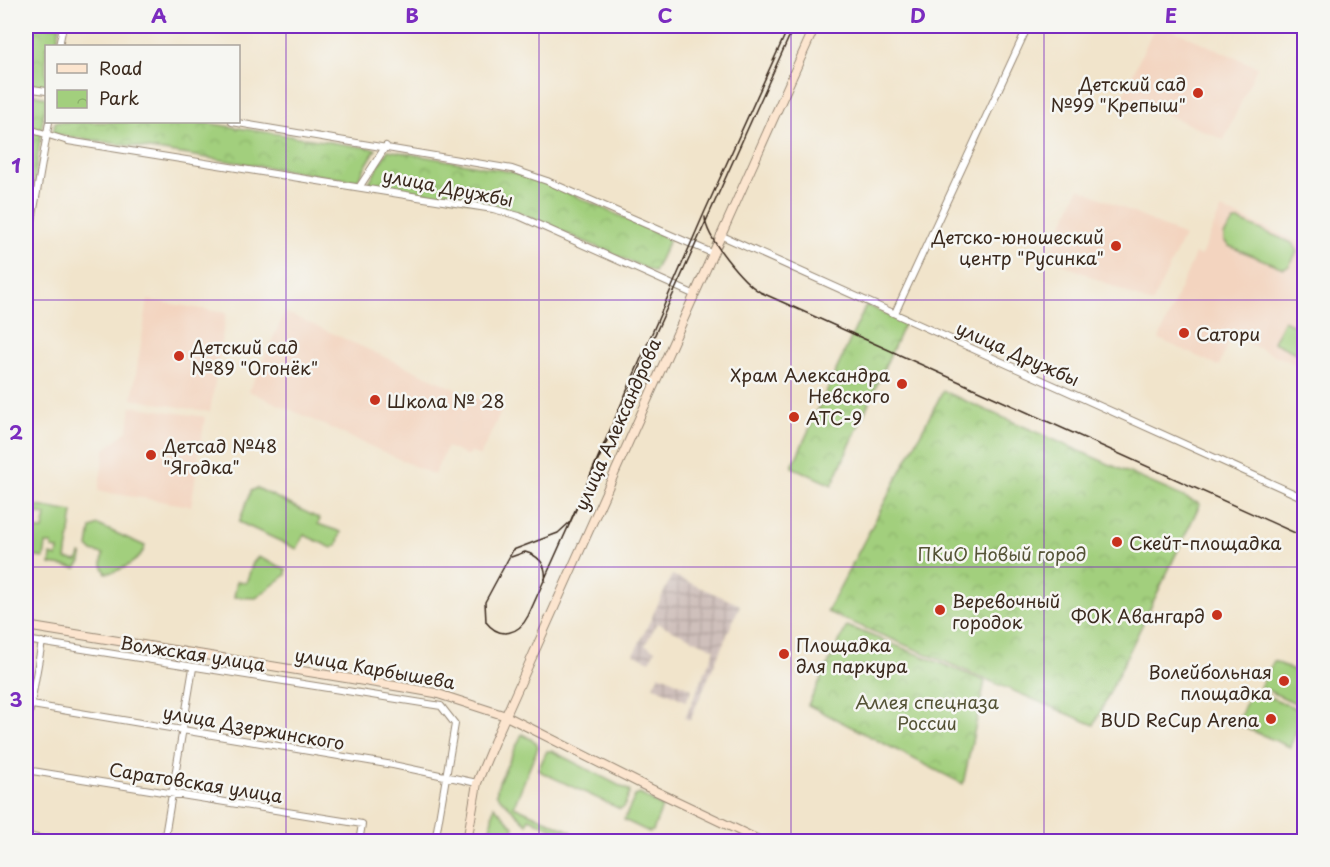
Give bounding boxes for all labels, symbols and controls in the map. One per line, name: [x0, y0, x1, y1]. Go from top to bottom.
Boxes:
text: A: [151, 0, 167, 30]
text: B: [405, 0, 419, 30]
text: C: [657, 0, 673, 30]
text: D: [910, 0, 926, 30]
text: E: [1165, 0, 1177, 30]
legend: [45, 45, 240, 123]
text: Road: [99, 54, 143, 81]
place label: Детский сад №99 "Крепыш": [1050, 70, 1186, 118]
text: Park: [99, 84, 139, 111]
marker: Детский сад №99 "Крепыш": [1191, 86, 1205, 100]
text: 1: [11, 150, 21, 180]
street label: улица Дружбы: [380, 161, 516, 213]
place label: Детско-юношеский центр "Русинка": [931, 223, 1104, 271]
marker: Детско-юношеский центр "Русинка": [1109, 239, 1123, 253]
street label: улица Дружбы: [952, 314, 1084, 392]
place label: Сатори: [1196, 320, 1260, 347]
marker: Сатори: [1177, 326, 1191, 340]
place label: Детский сад №89 "Огонёк": [190, 333, 318, 381]
street label: улица Александрова: [567, 333, 667, 514]
marker: Детский сад №89 "Огонёк": [172, 349, 186, 363]
place label: Храм Александра Невского: [730, 361, 891, 409]
marker: Храм Александра Невского: [895, 377, 909, 391]
place label: Школа № 28: [387, 387, 505, 414]
marker: Школа № 28: [368, 393, 382, 407]
place label: АТС-9: [806, 404, 862, 431]
marker: АТС-9: [787, 410, 801, 424]
text: 2: [9, 417, 23, 447]
place label: Детсад №48 "Ягодка": [162, 432, 277, 480]
marker: Детсад №48 "Ягодка": [144, 448, 158, 462]
place label: Скейт-площадка: [1129, 529, 1282, 556]
marker: Скейт-площадка: [1110, 535, 1124, 549]
park label: ПКиО Новый город: [918, 540, 1086, 567]
place label: Веревочный городок: [952, 587, 1060, 635]
place label: ФОК Авангард: [1071, 602, 1205, 629]
marker: Веревочный городок: [933, 603, 947, 617]
marker: ФОК Авангард: [1210, 608, 1224, 622]
street label: Волжская улица: [119, 628, 268, 678]
place label: Площадка для паркура: [796, 631, 908, 679]
street label: улица Карбышева: [293, 641, 458, 696]
marker: Площадка для паркура: [777, 647, 791, 661]
place label: Волейбольная площадка: [1148, 658, 1273, 706]
marker: Волейбольная площадка: [1277, 674, 1291, 688]
text: 3: [9, 684, 23, 714]
park label: Аллея спецназа России: [855, 688, 1000, 736]
street label: улица Дзержинского: [161, 698, 347, 756]
place label: BUD ReCup Arena: [1100, 706, 1260, 733]
marker: BUD ReCup Arena: [1264, 712, 1278, 726]
street label: Саратовская улица: [107, 755, 285, 809]

